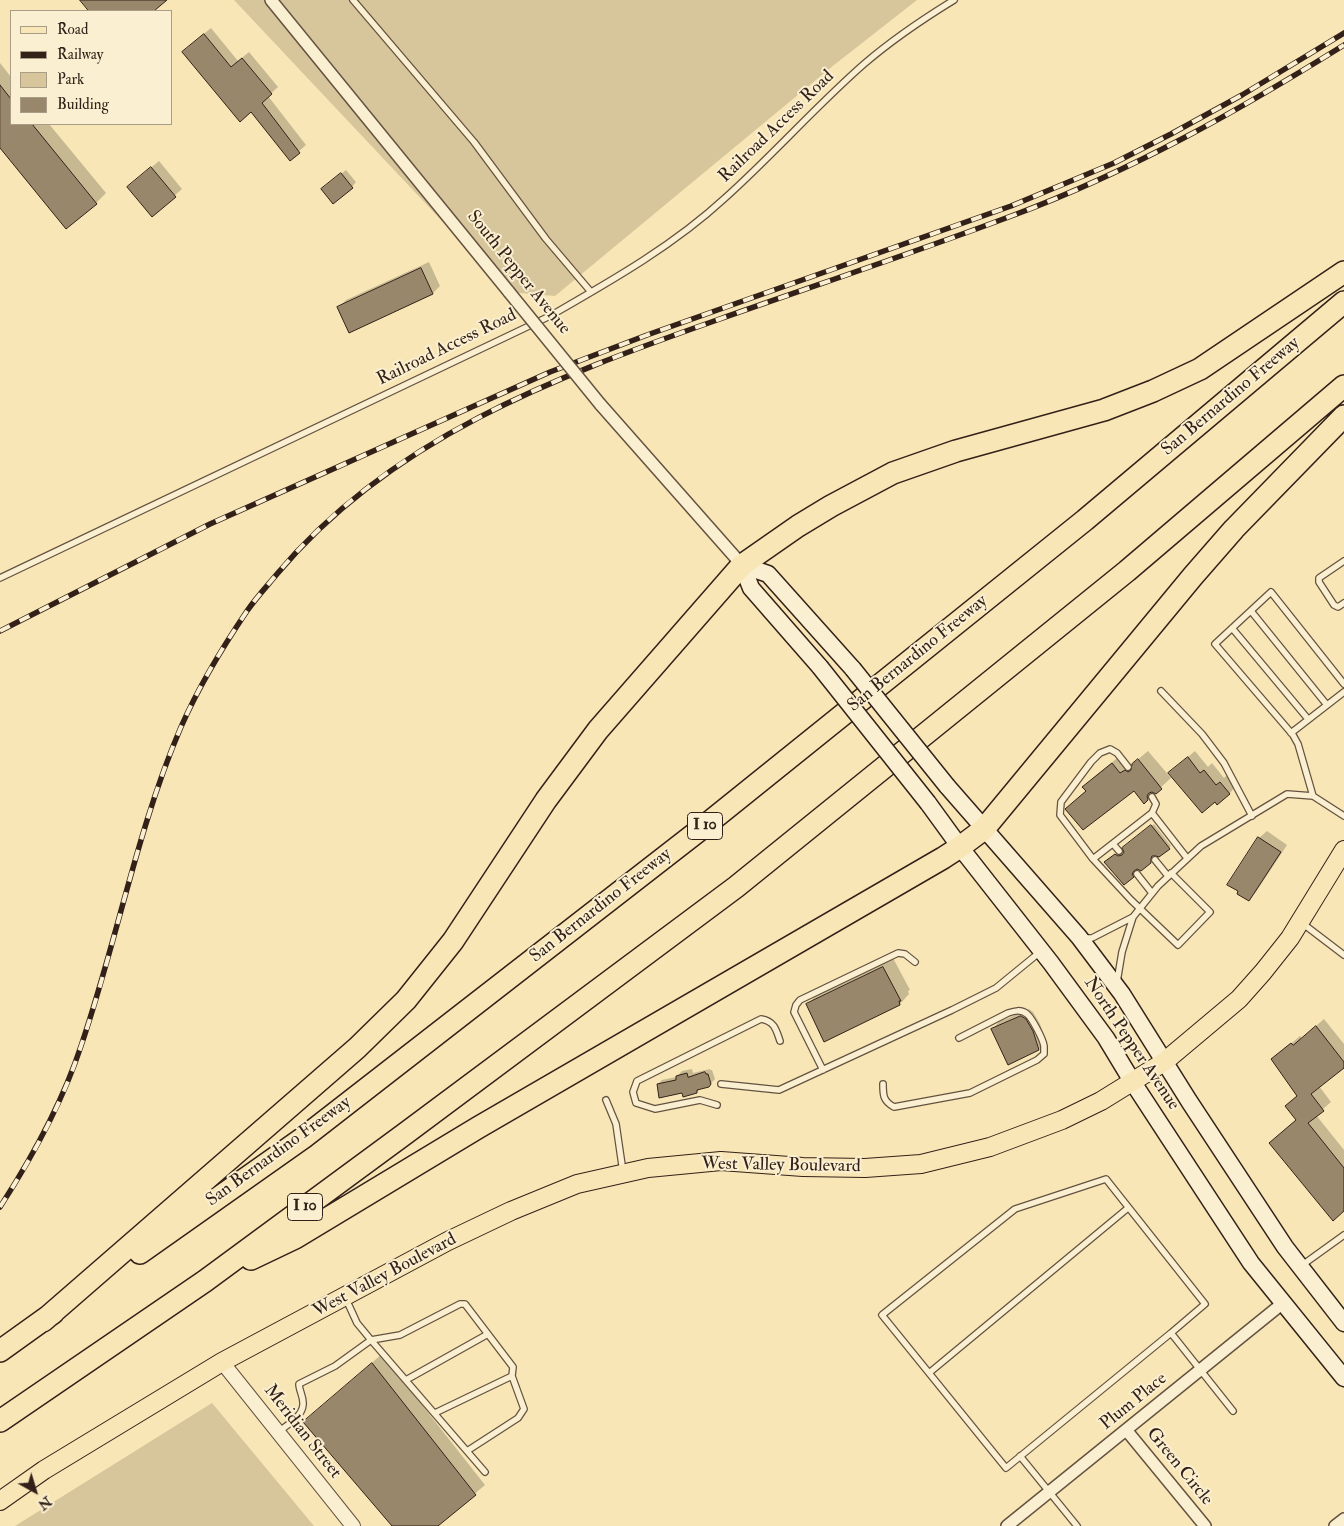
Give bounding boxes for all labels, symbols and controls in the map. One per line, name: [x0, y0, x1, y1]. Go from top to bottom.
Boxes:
legend: [10, 10, 172, 125]
text: Road: [57, 20, 88, 39]
text: Railway: [57, 45, 103, 64]
street label: Railroad Access Road: [715, 66, 839, 188]
text: Park: [57, 70, 84, 89]
text: Building: [57, 95, 109, 114]
street label: South Pepper Avenue: [461, 207, 575, 339]
street label: Railroad Access Road: [374, 305, 520, 391]
street label: San Bernardino Freeway: [1157, 333, 1305, 461]
street label: San Bernardino Freeway: [844, 591, 992, 717]
road number: I 10: [688, 812, 722, 839]
street label: San Bernardino Freeway: [526, 844, 676, 968]
street label: North Pepper Avenue: [1078, 973, 1184, 1115]
street label: San Bernardino Freeway: [202, 1092, 356, 1212]
street label: West Valley Boulevard: [701, 1154, 861, 1178]
road number: I 10: [288, 1194, 322, 1220]
street label: West Valley Boulevard: [310, 1229, 460, 1323]
street label: Plum Place: [1096, 1369, 1172, 1435]
street label: Meridian Street: [259, 1381, 345, 1483]
street label: Green Circle: [1141, 1424, 1217, 1510]
north arrow: [10, 1466, 60, 1516]
text: N: [35, 1492, 55, 1514]

